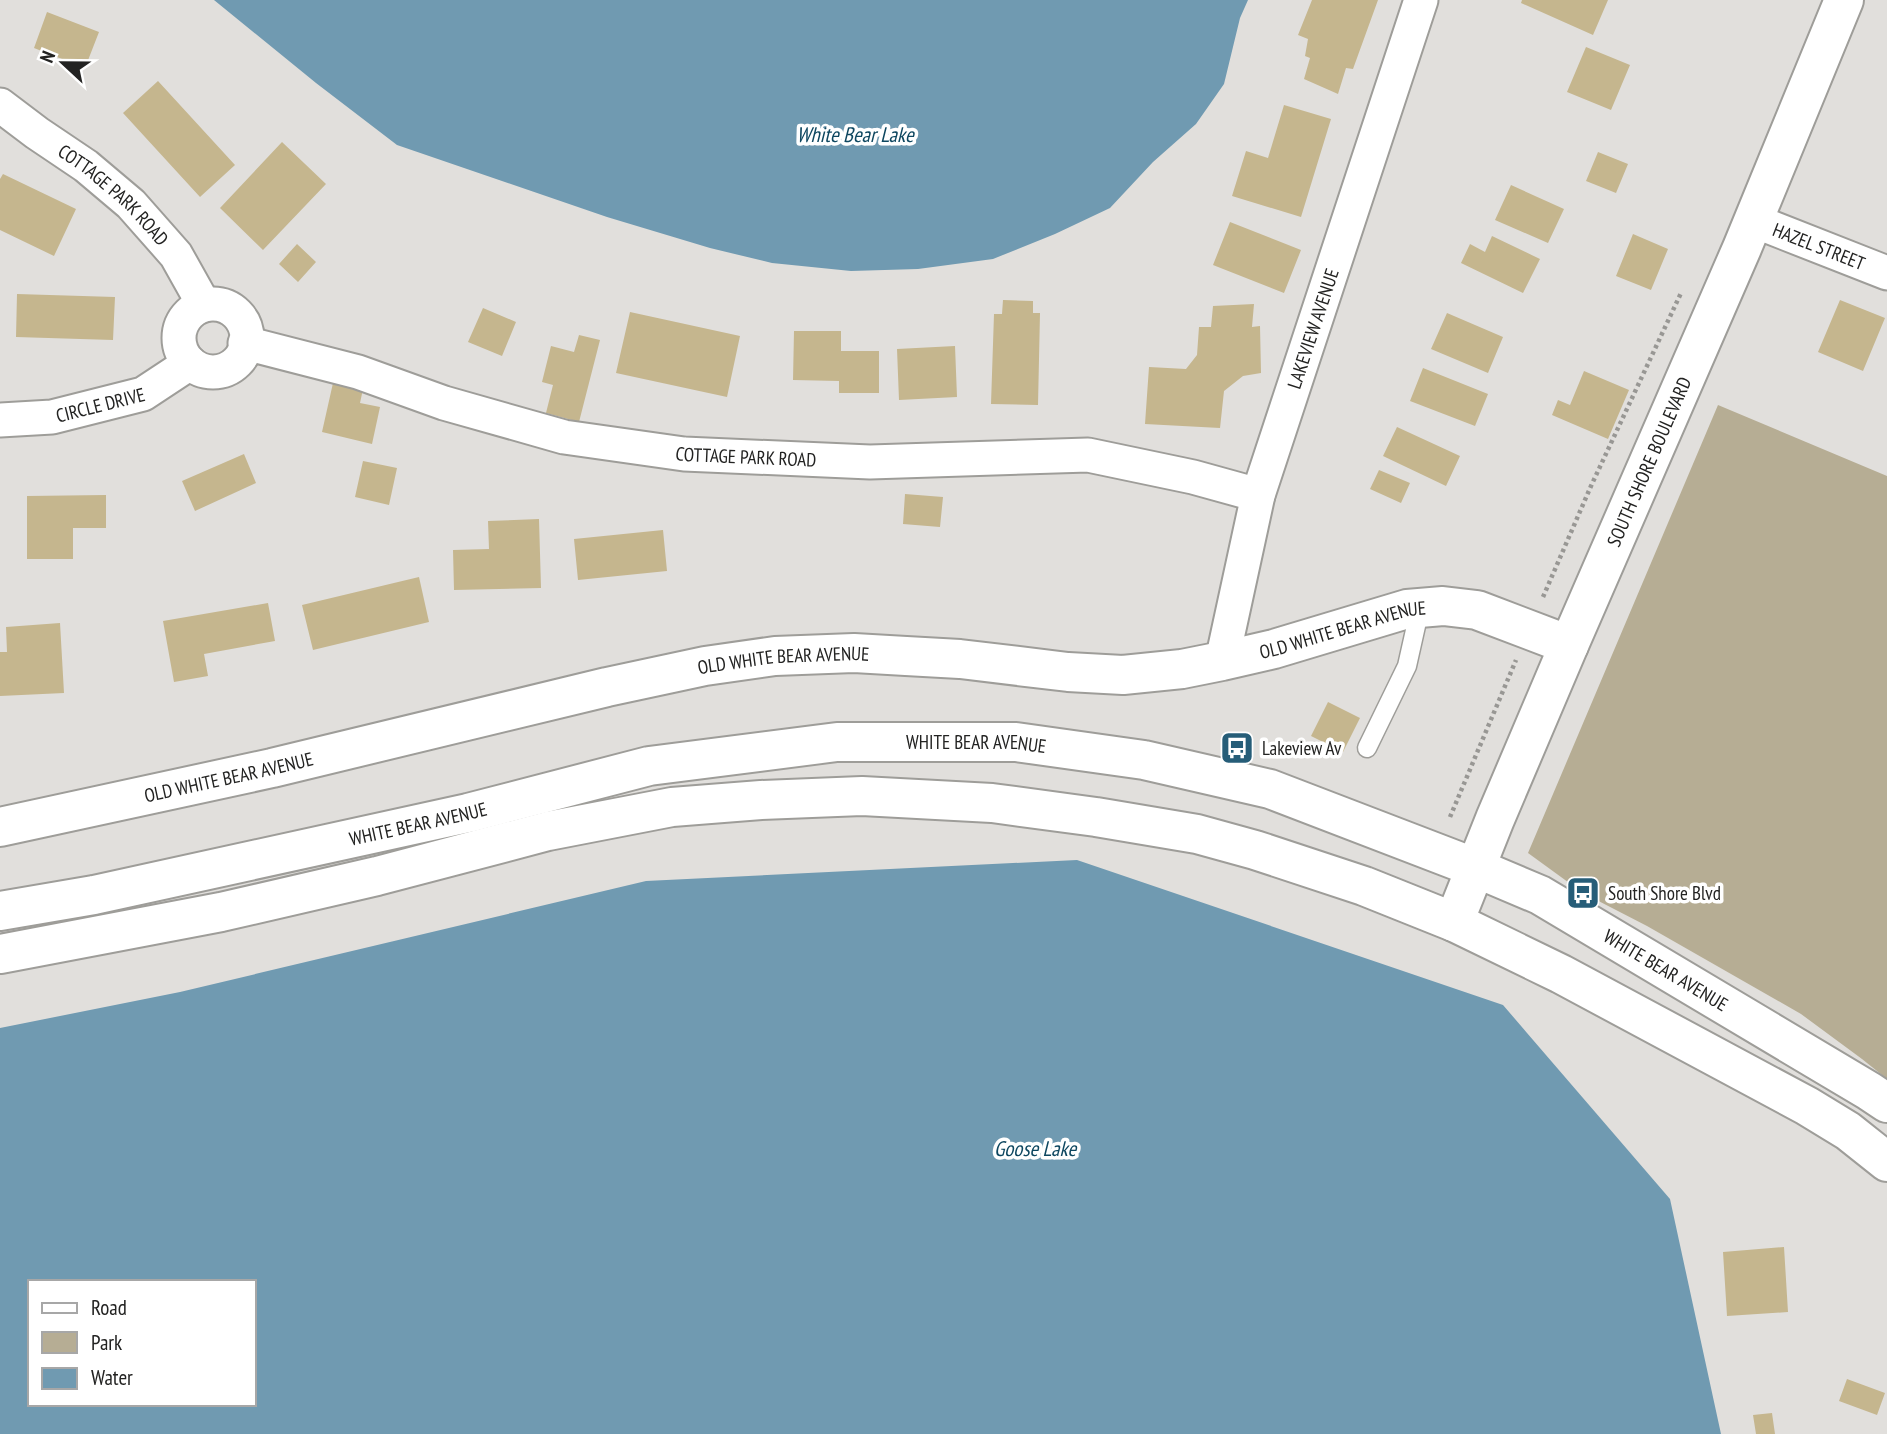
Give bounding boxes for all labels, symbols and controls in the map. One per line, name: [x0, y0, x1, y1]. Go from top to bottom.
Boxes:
north arrow: [28, 28, 98, 98]
text: N: [34, 47, 60, 66]
water label: White Bear Lake: [796, 121, 915, 148]
street label: COTTAGE PARK ROAD: [54, 139, 174, 250]
street label: HAZEL STREET: [1769, 217, 1869, 275]
street label: LAKEVIEW AVENUE: [1282, 265, 1344, 392]
street label: SOUTH SHORE BOULEVARD: [1601, 373, 1696, 550]
street label: CIRCLE DRIVE: [53, 382, 147, 428]
street label: COTTAGE PARK ROAD: [674, 441, 817, 472]
street label: OLD WHITE BEAR AVENUE: [1257, 595, 1427, 664]
street label: OLD WHITE BEAR AVENUE: [695, 641, 870, 679]
bus stop icon: Lakeview Av: [1218, 729, 1256, 767]
street label: WHITE BEAR AVENUE: [906, 730, 1048, 758]
place label: Lakeview Av: [1262, 736, 1342, 760]
street label: OLD WHITE BEAR AVENUE: [142, 746, 316, 807]
street label: WHITE BEAR AVENUE: [347, 797, 489, 851]
bus stop icon: South Shore Blvd: [1564, 874, 1602, 912]
place label: South Shore Blvd: [1608, 881, 1721, 905]
street label: WHITE BEAR AVENUE: [1600, 924, 1732, 1016]
water label: Goose Lake: [994, 1135, 1077, 1162]
legend: [28, 1280, 256, 1406]
text: Road: [91, 1294, 127, 1321]
text: Park: [91, 1329, 122, 1356]
text: Water: [91, 1364, 133, 1391]

